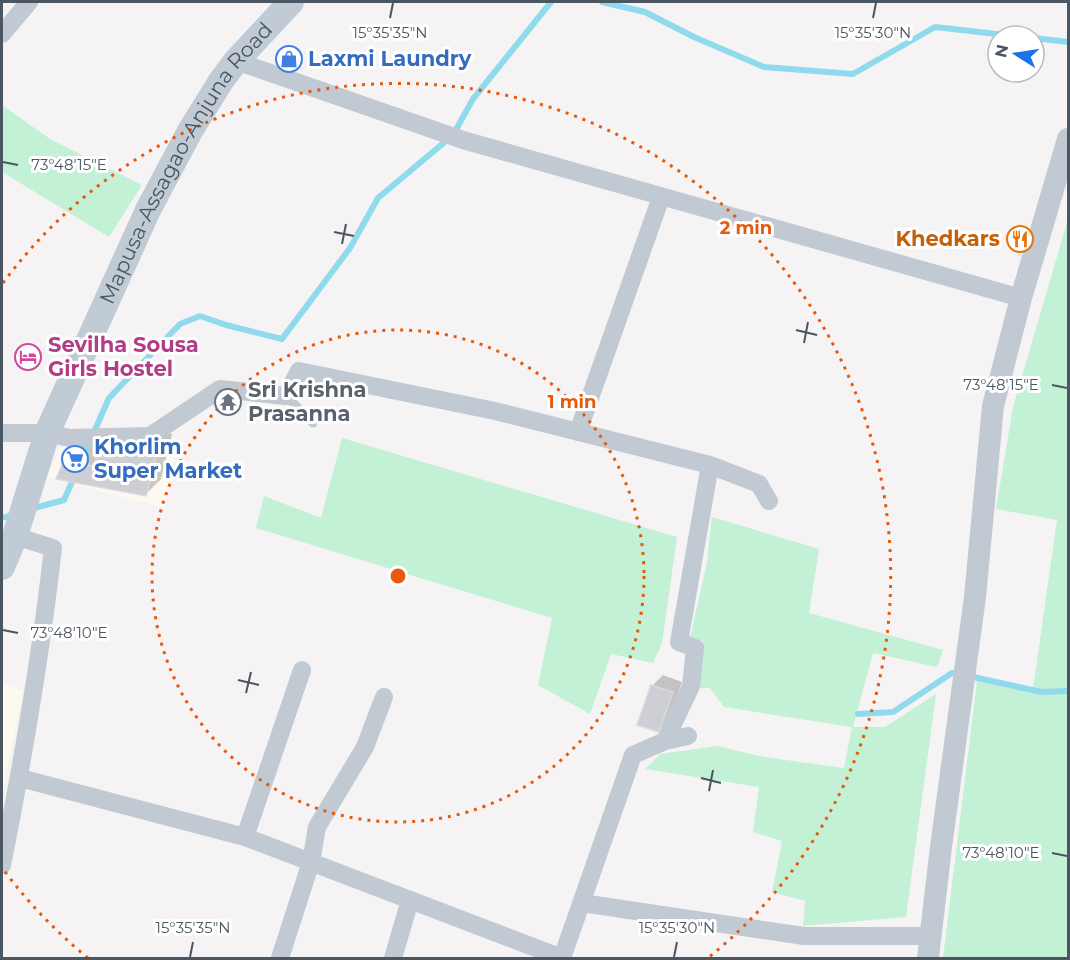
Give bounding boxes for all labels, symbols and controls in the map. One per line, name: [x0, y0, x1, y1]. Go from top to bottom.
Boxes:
street label: Mapusa-Assagao-Anjuna Road: [94, 17, 277, 308]
text: 15°35'35"N: [353, 23, 427, 42]
text: 15°35'30"N: [835, 23, 911, 42]
north arrow: [986, 24, 1046, 84]
text: N: [991, 43, 1012, 59]
shop icon: Laxmi Laundry: [274, 44, 304, 74]
place label: Laxmi Laundry: [308, 46, 472, 71]
text: 73°48'15"E: [31, 155, 107, 174]
text: 2 min: [720, 217, 772, 239]
restaurant icon: Khedkars: [1005, 224, 1035, 254]
place label: Khedkars: [895, 226, 1000, 251]
place label: Sevilha Sousa Girls Hostel: [48, 332, 199, 381]
hotel icon: Sevilha Sousa Girls Hostel: [13, 342, 43, 372]
text: 73°48'15"E: [963, 375, 1039, 394]
place label: Sri Krishna Prasanna: [248, 377, 366, 426]
temple icon: Sri Krishna Prasanna: [213, 387, 243, 417]
text: 1 min: [548, 391, 596, 413]
place label: Khorlim Super Market: [94, 434, 242, 483]
supermarket icon: Khorlim Super Market: [60, 444, 90, 474]
centre of rings: [388, 566, 408, 586]
text: 73°48'10"E: [30, 623, 108, 642]
text: 73°48'10"E: [962, 843, 1040, 862]
text: 15°35'35"N: [156, 918, 230, 937]
text: 15°35'30"N: [639, 918, 715, 937]

